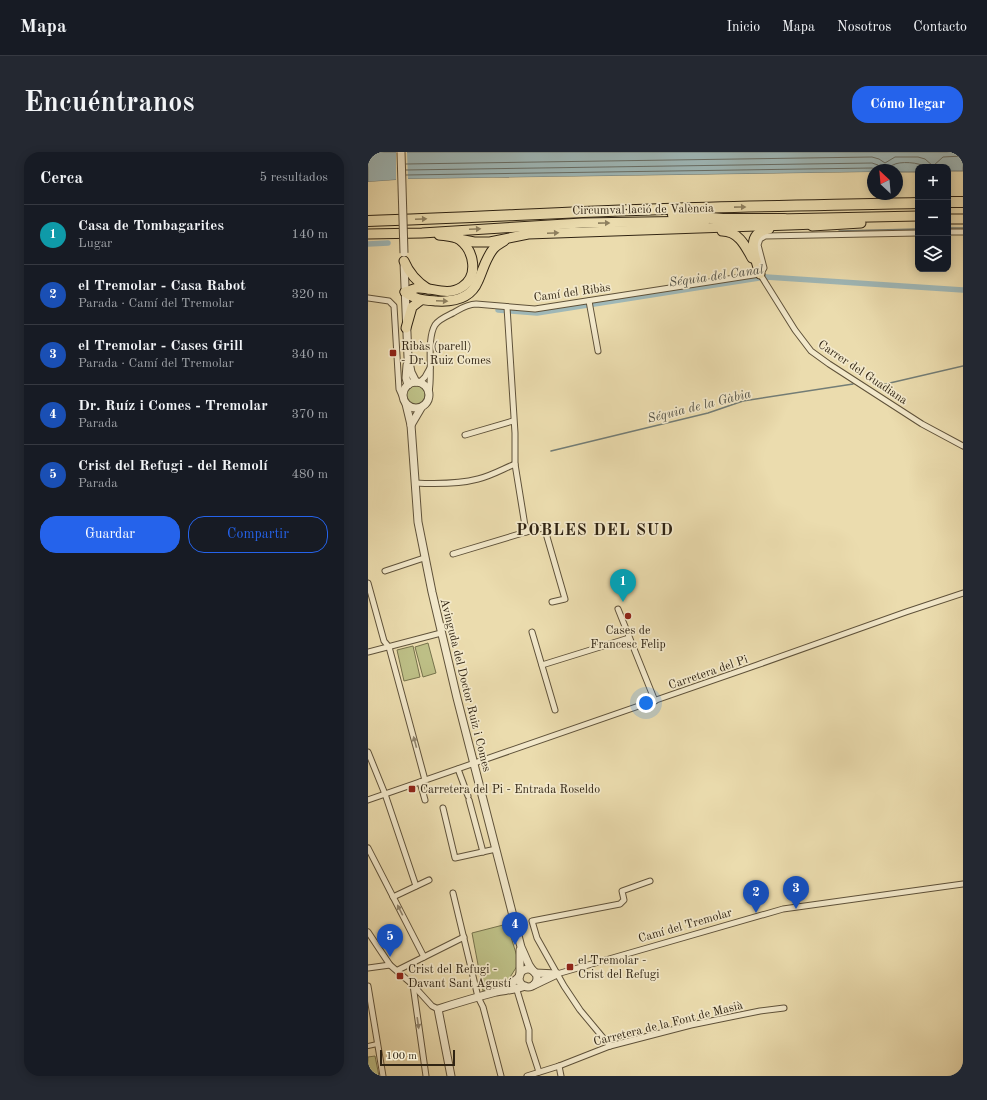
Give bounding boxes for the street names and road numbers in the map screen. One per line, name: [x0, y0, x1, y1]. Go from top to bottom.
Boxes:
street label: Circumval·lació de València: [572, 203, 714, 217]
street label: Camí del Ribàs: [533, 282, 611, 304]
street label: Carrer del Guadiana: [816, 339, 909, 407]
street label: Avinguda del Doctor Ruiz i Comes: [438, 597, 492, 773]
street label: Carretera del Pi: [667, 654, 750, 692]
street label: Camí del Tremolar: [637, 907, 734, 945]
street label: Carretera de la Font de Masià: [592, 1000, 744, 1048]

